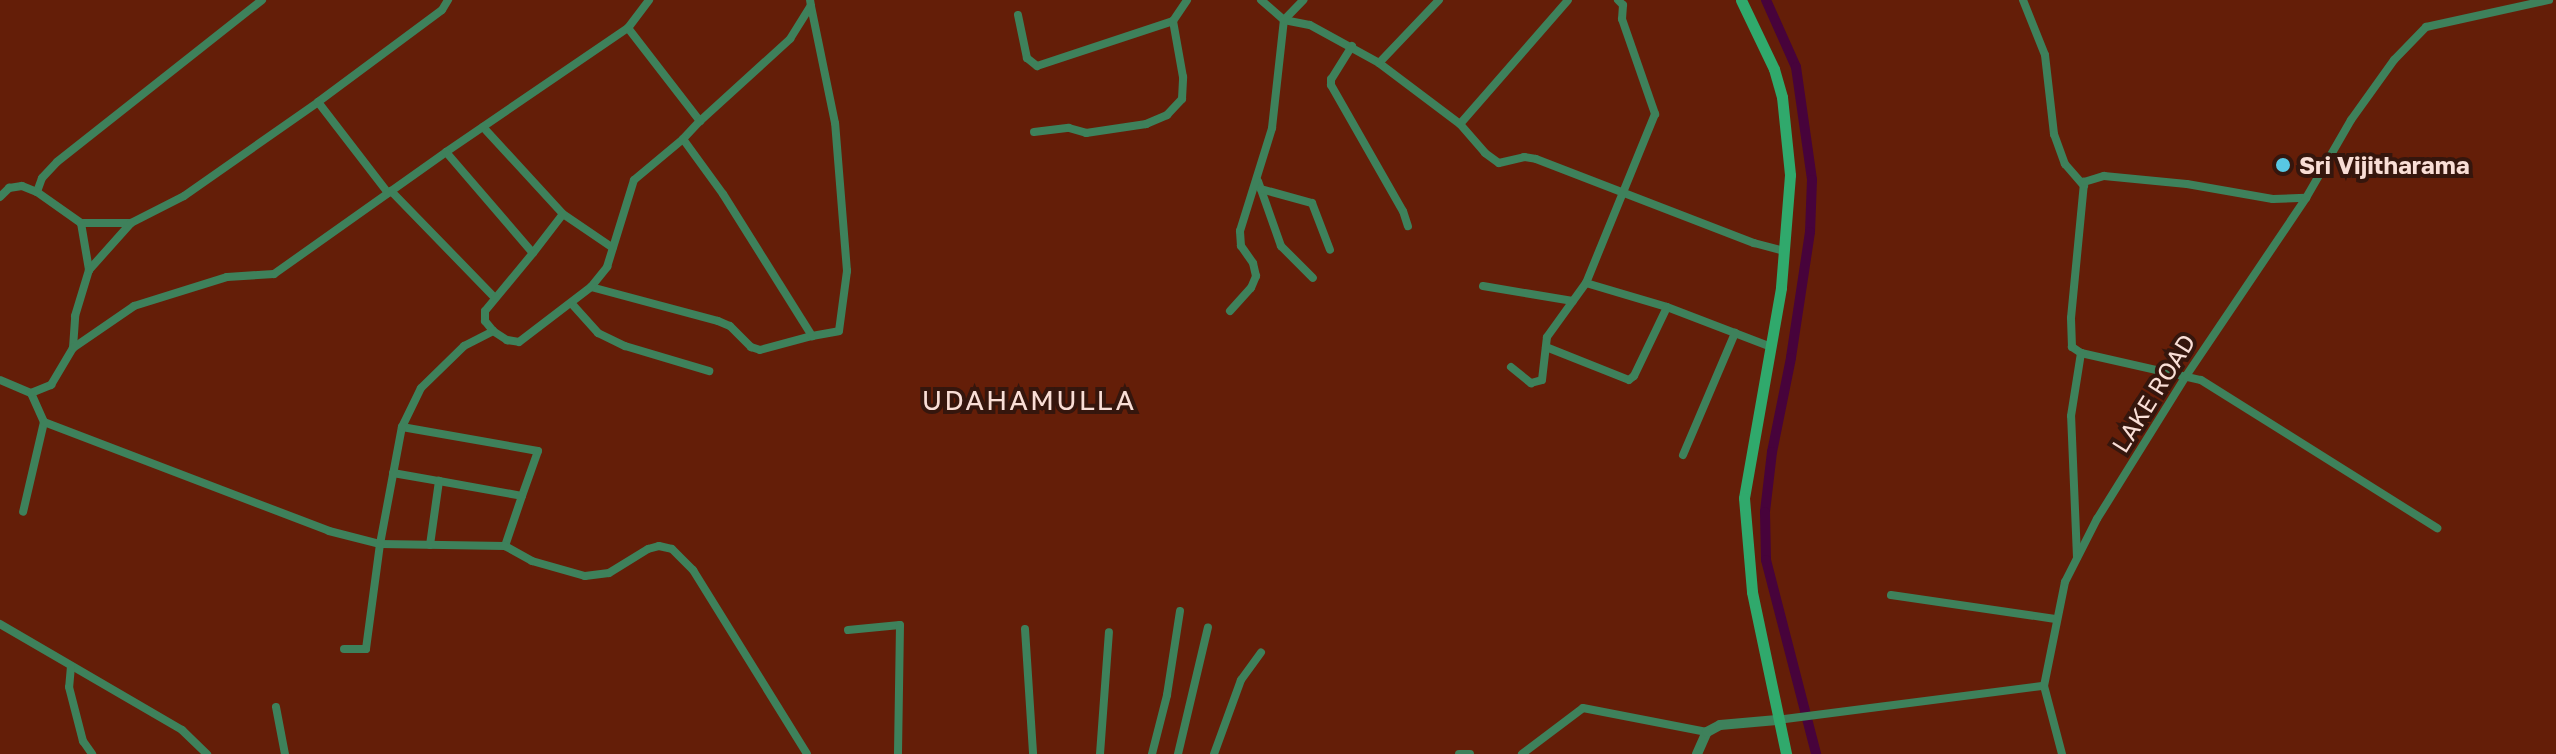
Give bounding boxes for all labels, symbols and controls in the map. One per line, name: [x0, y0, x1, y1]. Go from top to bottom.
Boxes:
place label: Sri Vijitharama: [2299, 151, 2470, 179]
marker: Sri Vijitharama: [2274, 156, 2292, 174]
street label: LAKE ROAD: [2105, 328, 2201, 458]
district label: UDAHAMULLA: [922, 383, 1136, 417]

